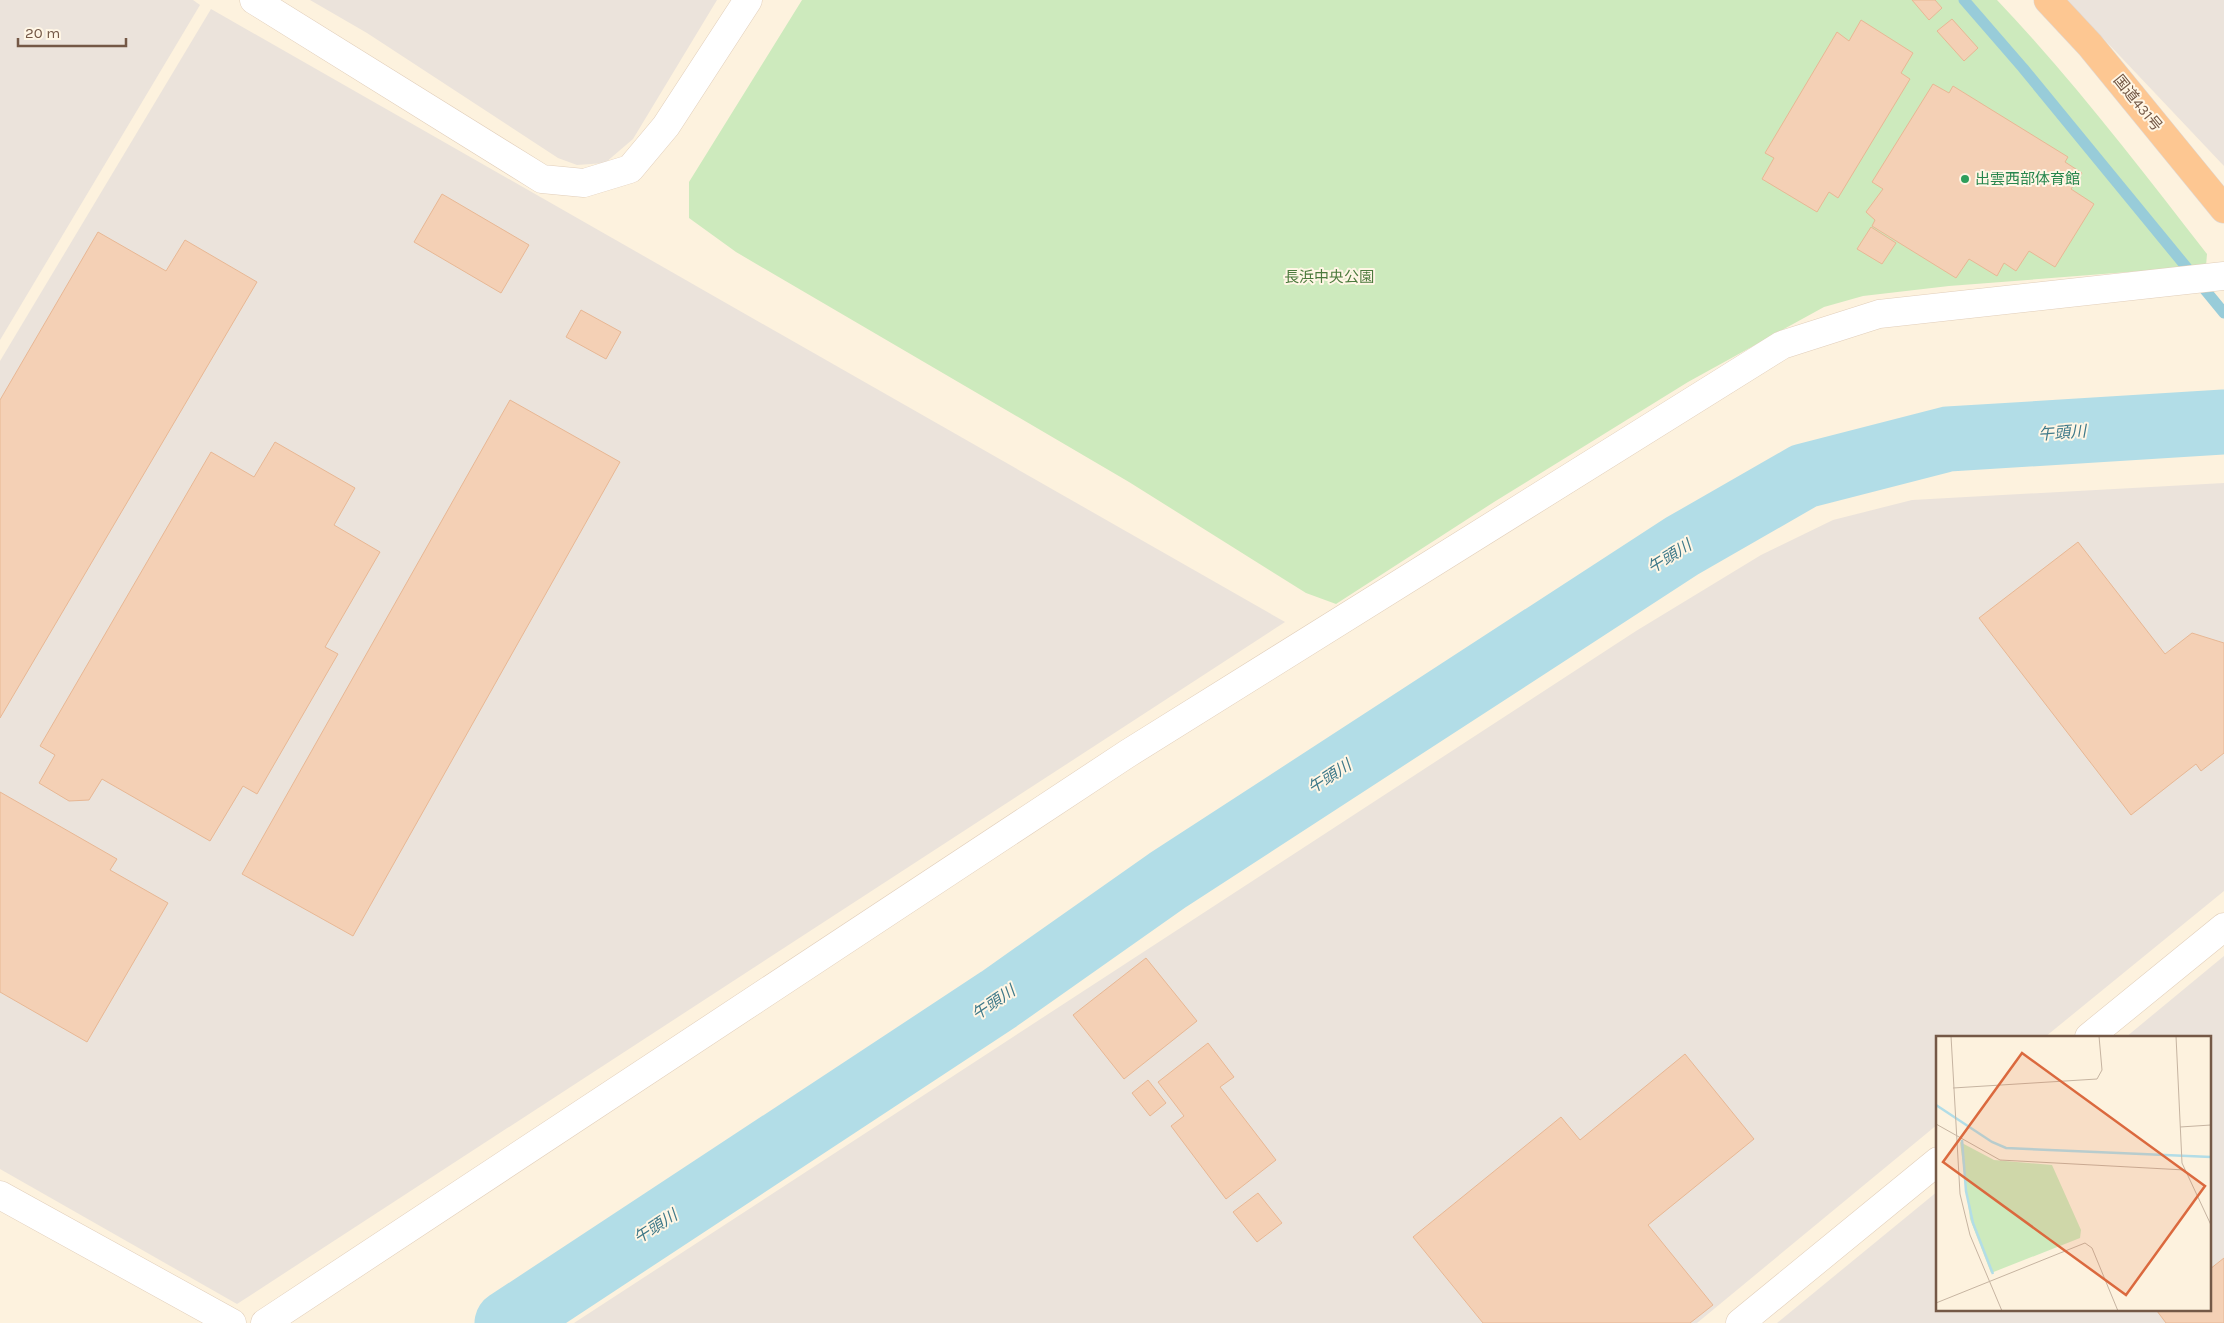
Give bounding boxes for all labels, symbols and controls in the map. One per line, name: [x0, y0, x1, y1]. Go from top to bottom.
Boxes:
scale bar: [18, 15, 125, 47]
text: 20 m: [25, 24, 60, 42]
street label: 国道431号: [2110, 71, 2166, 135]
place label: 出雲西部体育館: [1975, 170, 2080, 188]
marker: 出雲西部体育館: [1959, 173, 1971, 185]
park label: 長浜中央公園: [1284, 268, 1374, 286]
water label: 午頭川: [2037, 421, 2089, 444]
water label: 午頭川: [1644, 535, 1696, 577]
water label: 午頭川: [1304, 754, 1356, 797]
water label: 午頭川: [968, 980, 1020, 1024]
inset map: [1936, 1036, 2212, 1310]
water label: 午頭川: [630, 1204, 682, 1247]

